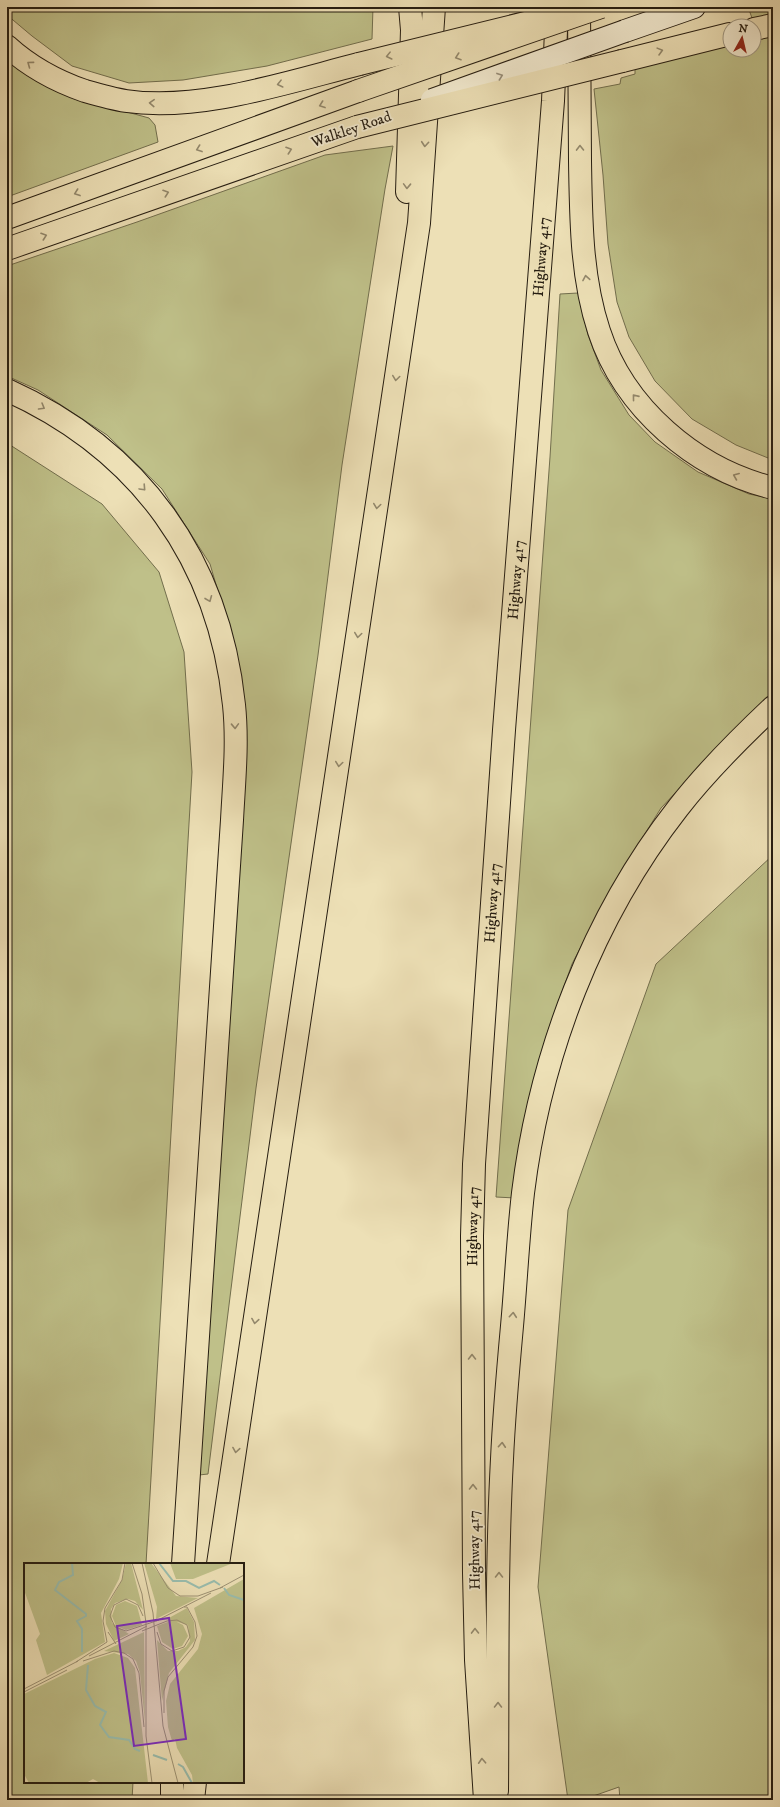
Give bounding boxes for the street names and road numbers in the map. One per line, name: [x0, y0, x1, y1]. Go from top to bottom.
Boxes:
street label: Walkley Road: [308, 107, 394, 152]
street label: Highway 417: [529, 216, 554, 297]
street label: Highway 417: [504, 539, 529, 620]
street label: Highway 417: [480, 862, 505, 944]
street label: Highway 417: [463, 1186, 483, 1266]
street label: Highway 417: [464, 1510, 485, 1590]

